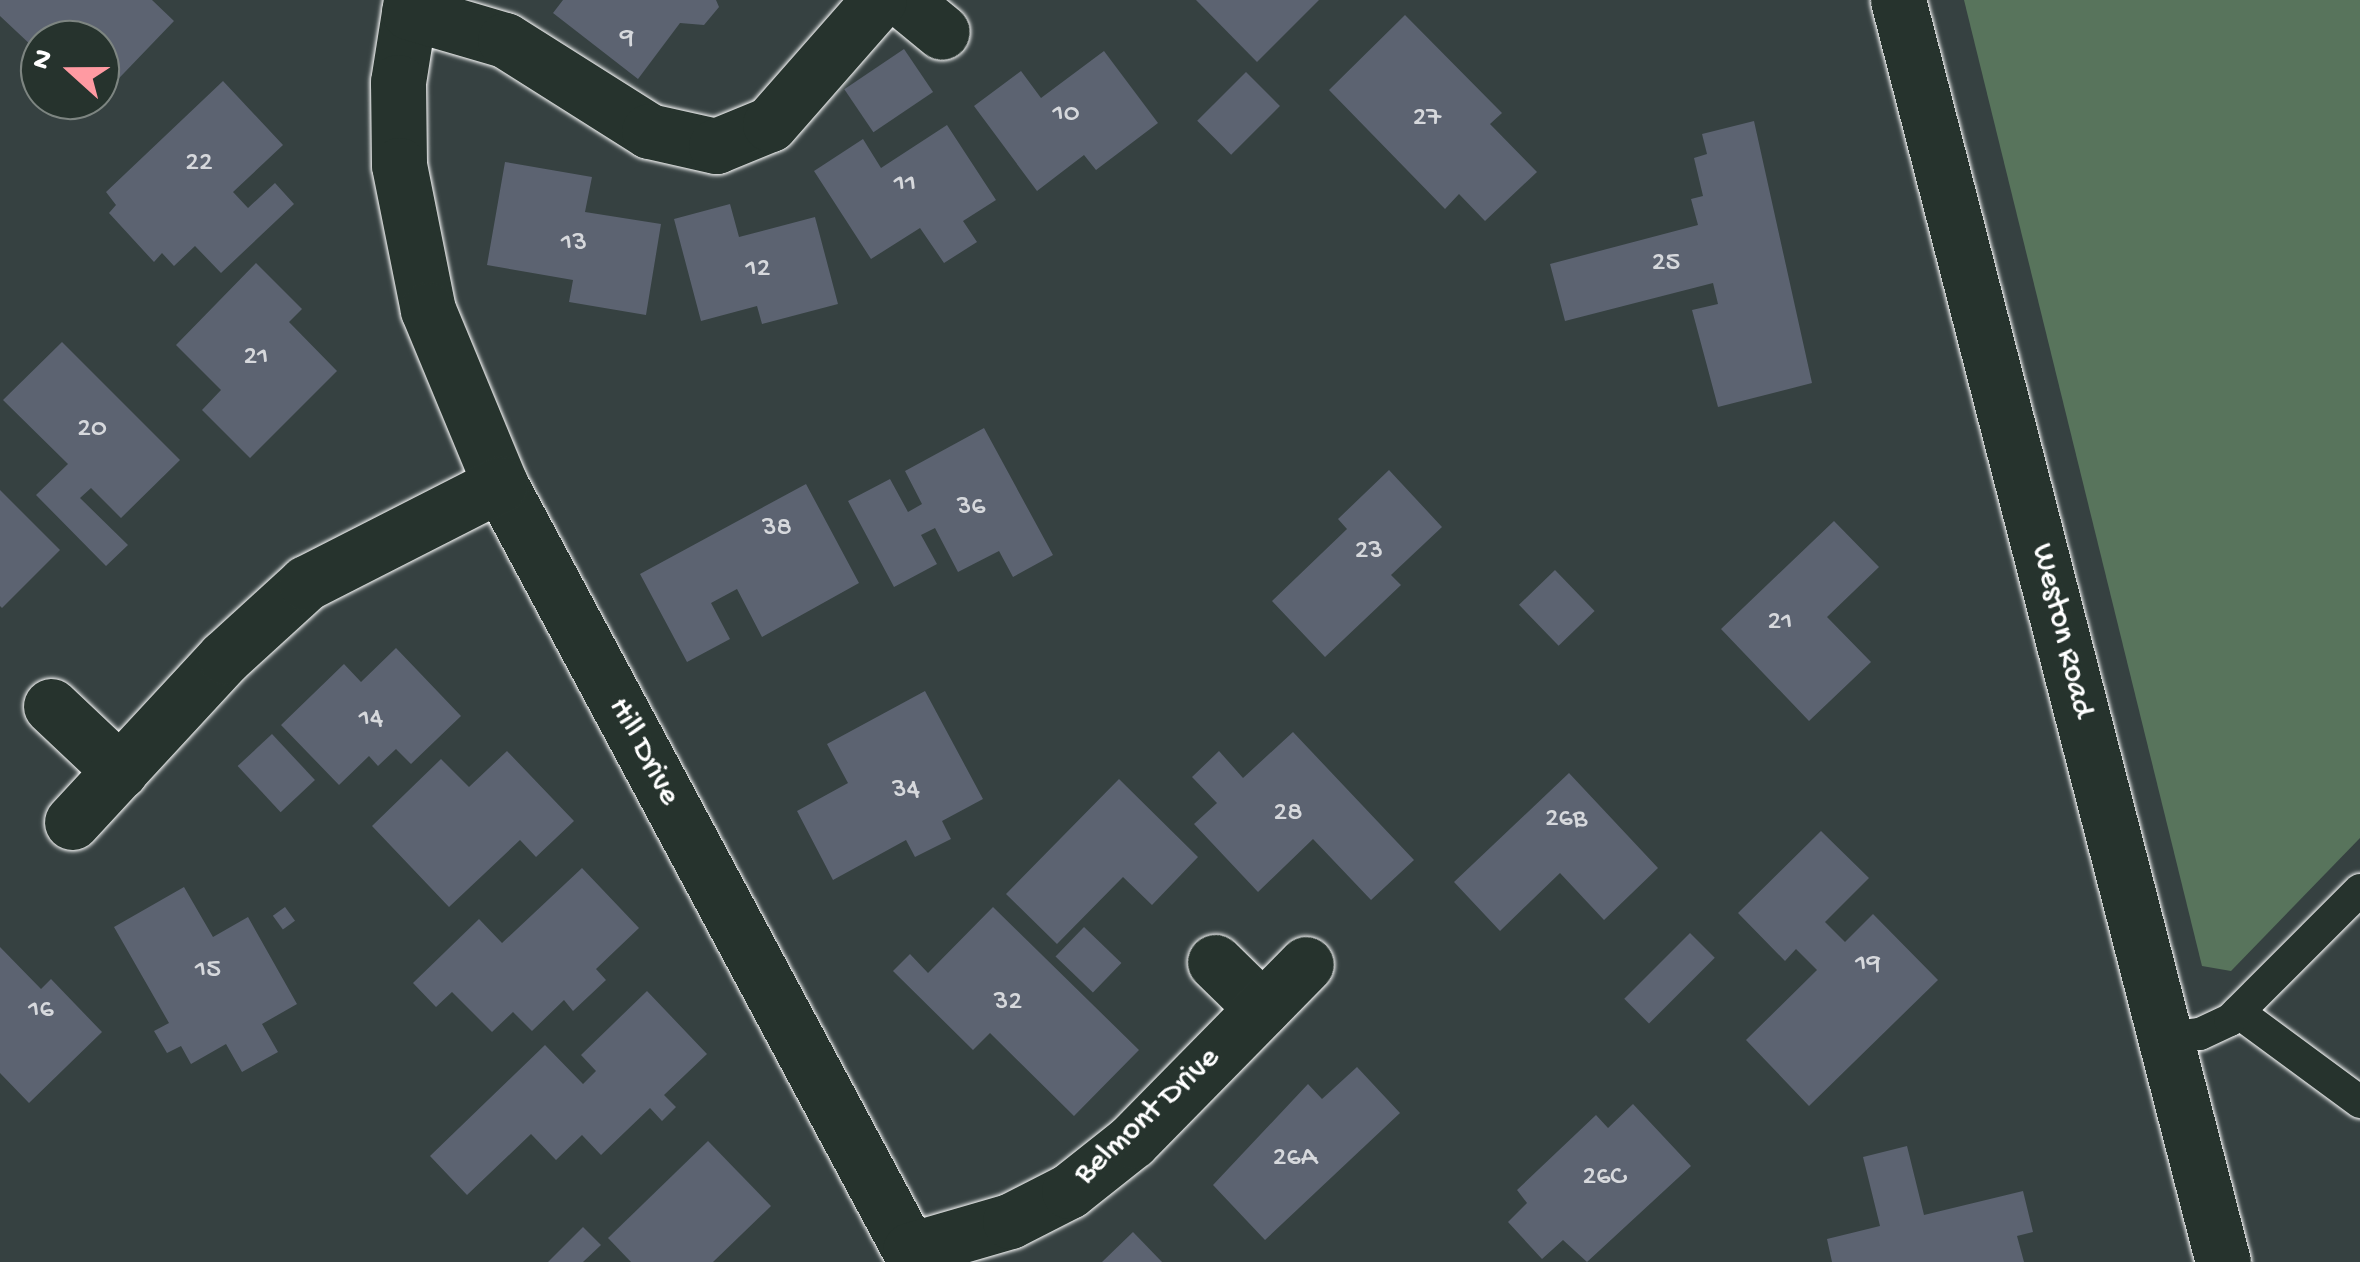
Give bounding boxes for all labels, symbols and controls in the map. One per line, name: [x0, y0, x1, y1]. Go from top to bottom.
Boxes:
north arrow: [20, 20, 120, 120]
house number: 9: [620, 22, 634, 56]
text: N: [25, 45, 62, 74]
house number: 10: [1052, 98, 1080, 132]
house number: 27: [1413, 102, 1441, 136]
house number: 22: [185, 147, 213, 181]
house number: 11: [894, 168, 916, 202]
house number: 13: [561, 227, 587, 261]
house number: 25: [1652, 247, 1680, 281]
house number: 12: [745, 253, 771, 287]
house number: 21: [243, 341, 269, 375]
house number: 20: [77, 413, 107, 447]
house number: 36: [957, 491, 985, 525]
house number: 38: [762, 512, 792, 546]
house number: 23: [1355, 535, 1383, 569]
street label: Weston Road: [2021, 540, 2101, 722]
house number: 21: [1767, 606, 1793, 640]
street label: Hill Drive: [599, 691, 687, 813]
house number: 14: [359, 703, 383, 737]
house number: 34: [892, 774, 920, 808]
house number: 28: [1273, 797, 1303, 831]
house number: 26B: [1545, 803, 1587, 837]
house number: 19: [1855, 948, 1881, 982]
house number: 15: [195, 954, 221, 988]
house number: 32: [994, 986, 1022, 1020]
house number: 16: [28, 994, 54, 1028]
street label: Belmont Drive: [1067, 1040, 1229, 1194]
house number: 26A: [1273, 1142, 1317, 1176]
house number: 26C: [1582, 1161, 1626, 1195]

